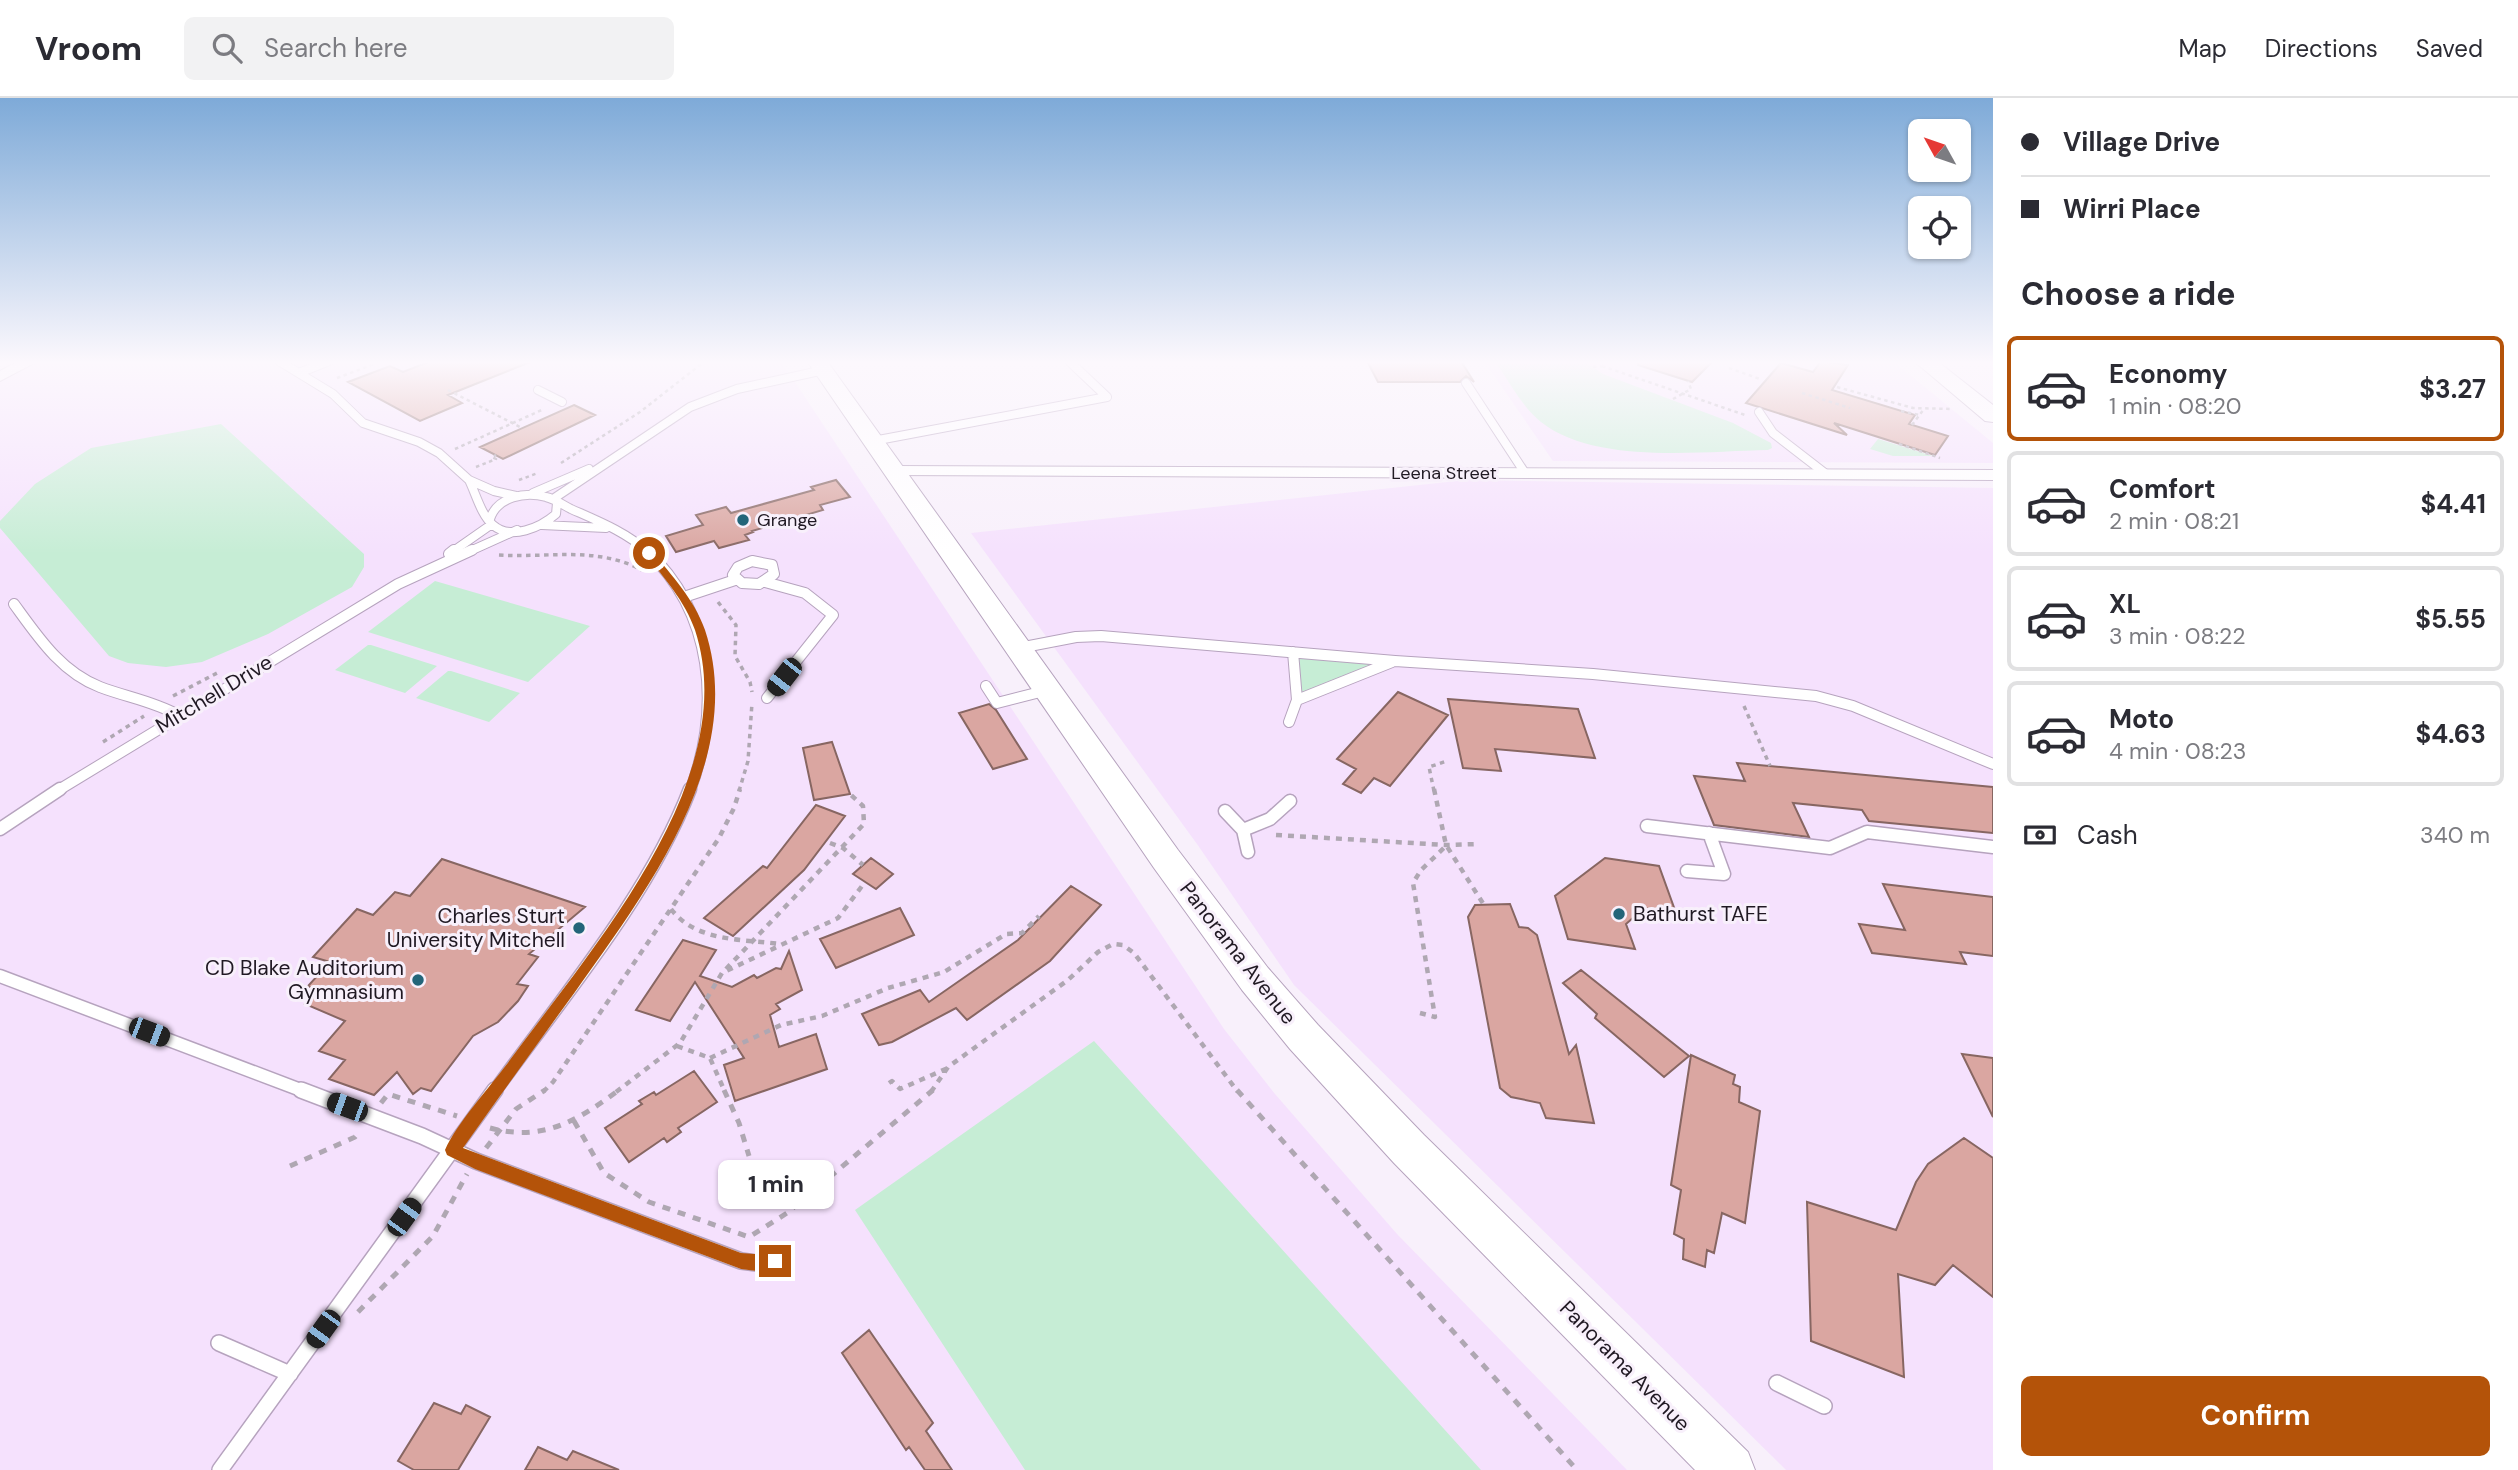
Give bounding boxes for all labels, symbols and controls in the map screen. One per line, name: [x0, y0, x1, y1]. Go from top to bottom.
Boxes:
search box: [184, 17, 674, 80]
text: Vroom: [35, 27, 142, 70]
icon: search: [208, 29, 246, 67]
text: Search here: [264, 31, 408, 65]
text: Map: [2179, 33, 2227, 64]
text: Directions: [2265, 33, 2378, 64]
text: Saved: [2416, 33, 2483, 64]
north arrow: [1908, 119, 1970, 182]
map controls: [1908, 119, 1971, 259]
text: Village Drive: [2063, 125, 2220, 159]
text: Wirri Place: [2063, 192, 2201, 226]
button: locate: [1908, 196, 1971, 259]
text: Choose a ride: [2021, 273, 2236, 315]
icon: car: [2025, 357, 2088, 420]
text: Economy: [2109, 357, 2227, 391]
text: $3.27: [2419, 372, 2486, 406]
text: 1 min · 08:20: [2109, 391, 2241, 421]
street label: Leena Street: [1391, 461, 1497, 485]
icon: car: [2025, 472, 2088, 535]
text: Comfort: [2109, 472, 2215, 506]
text: $4.41: [2420, 487, 2486, 521]
text: 2 min · 08:21: [2109, 506, 2239, 536]
place label: Grange: [757, 508, 817, 532]
marker: Grange: [735, 512, 751, 528]
route start: [633, 537, 665, 569]
icon: car: [2025, 587, 2088, 650]
text: XL: [2109, 587, 2141, 621]
text: $5.55: [2415, 602, 2486, 636]
text: 3 min · 08:22: [2109, 621, 2246, 651]
street label: Mitchell Drive: [150, 648, 278, 740]
car: [763, 654, 806, 700]
icon: car: [2025, 702, 2088, 765]
text: Moto: [2109, 702, 2174, 736]
text: $4.63: [2415, 717, 2486, 751]
text: 4 min · 08:23: [2109, 736, 2246, 766]
icon: cash: [2021, 816, 2059, 854]
text: Cash: [2077, 818, 2138, 852]
text: 340 m: [2420, 820, 2490, 850]
street label: Panorama Avenue: [1173, 876, 1303, 1030]
place label: Bathurst TAFE: [1633, 900, 1768, 928]
place label: Charles Sturt University Mitchell: [387, 902, 565, 954]
marker: Bathurst TAFE: [1611, 906, 1627, 922]
marker: Charles Sturt University Mitchell: [571, 920, 587, 936]
place label: CD Blake Auditorium Gymnasium: [205, 954, 404, 1006]
marker: CD Blake Auditorium Gymnasium: [410, 972, 426, 988]
car: [126, 1015, 173, 1049]
car: [324, 1090, 371, 1124]
callout: 1 min: [717, 1160, 833, 1208]
text: 1 min: [748, 1169, 804, 1199]
car: [384, 1194, 425, 1240]
route end: [759, 1245, 791, 1277]
street label: Panorama Avenue: [1554, 1295, 1696, 1437]
car: [303, 1306, 344, 1352]
button: Confirm: [2021, 1376, 2490, 1456]

